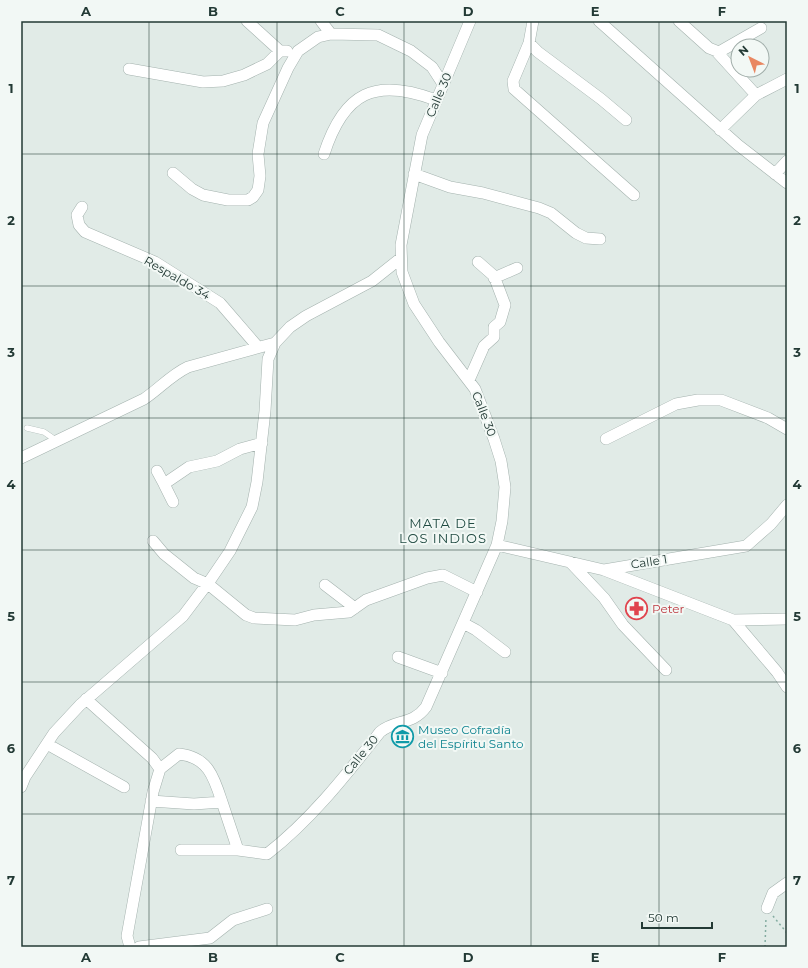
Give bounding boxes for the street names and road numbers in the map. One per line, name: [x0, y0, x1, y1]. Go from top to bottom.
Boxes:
street label: Calle 30: [422, 70, 455, 119]
street label: Respaldo 34: [142, 253, 213, 303]
street label: Calle 30: [469, 389, 500, 439]
street label: Calle 1: [630, 551, 668, 572]
street label: Calle 30: [340, 732, 381, 778]

